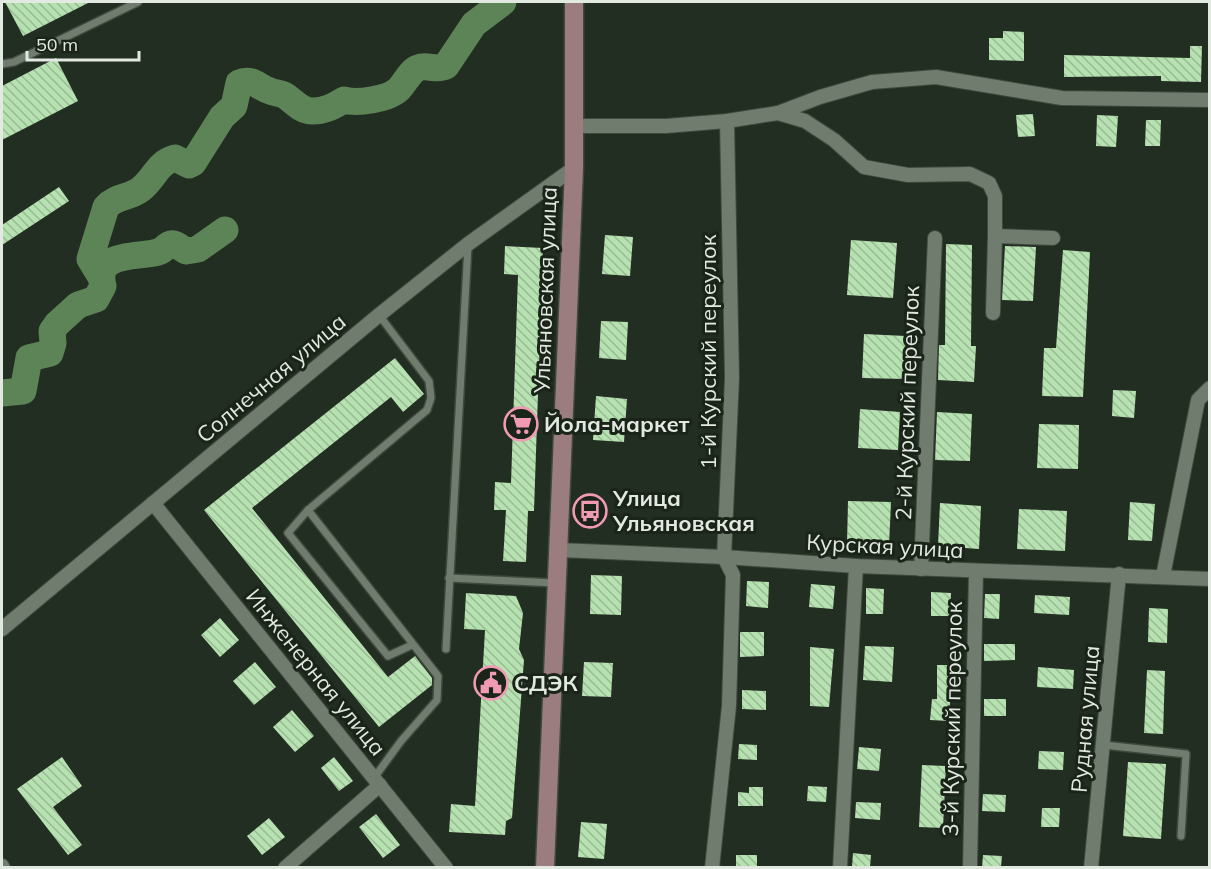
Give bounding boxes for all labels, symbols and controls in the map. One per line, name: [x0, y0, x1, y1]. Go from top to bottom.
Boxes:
scale bar: [27, 24, 140, 62]
text: 50 m: [36, 33, 78, 56]
street label: Ульяновская улица: [527, 186, 563, 395]
street label: 1-й Курский переулок: [694, 234, 722, 470]
street label: 2-й Курский переулок: [889, 285, 925, 521]
street label: Солнечная улица: [191, 307, 351, 449]
supermarket icon: Йола-маркет: [503, 406, 539, 442]
place label: Йола-маркет: [544, 410, 690, 438]
place label: Улица Ульяновская: [612, 484, 755, 537]
bus stop icon: Улица Ульяновская: [572, 493, 608, 529]
street label: Курская улица: [806, 528, 964, 564]
street label: Инженерная улица: [240, 583, 392, 761]
street label: 3-й Курский переулок: [936, 601, 968, 837]
street label: Рудная улица: [1065, 644, 1105, 794]
public building icon: СДЭК: [473, 665, 509, 701]
place label: СДЭК: [514, 669, 578, 697]

